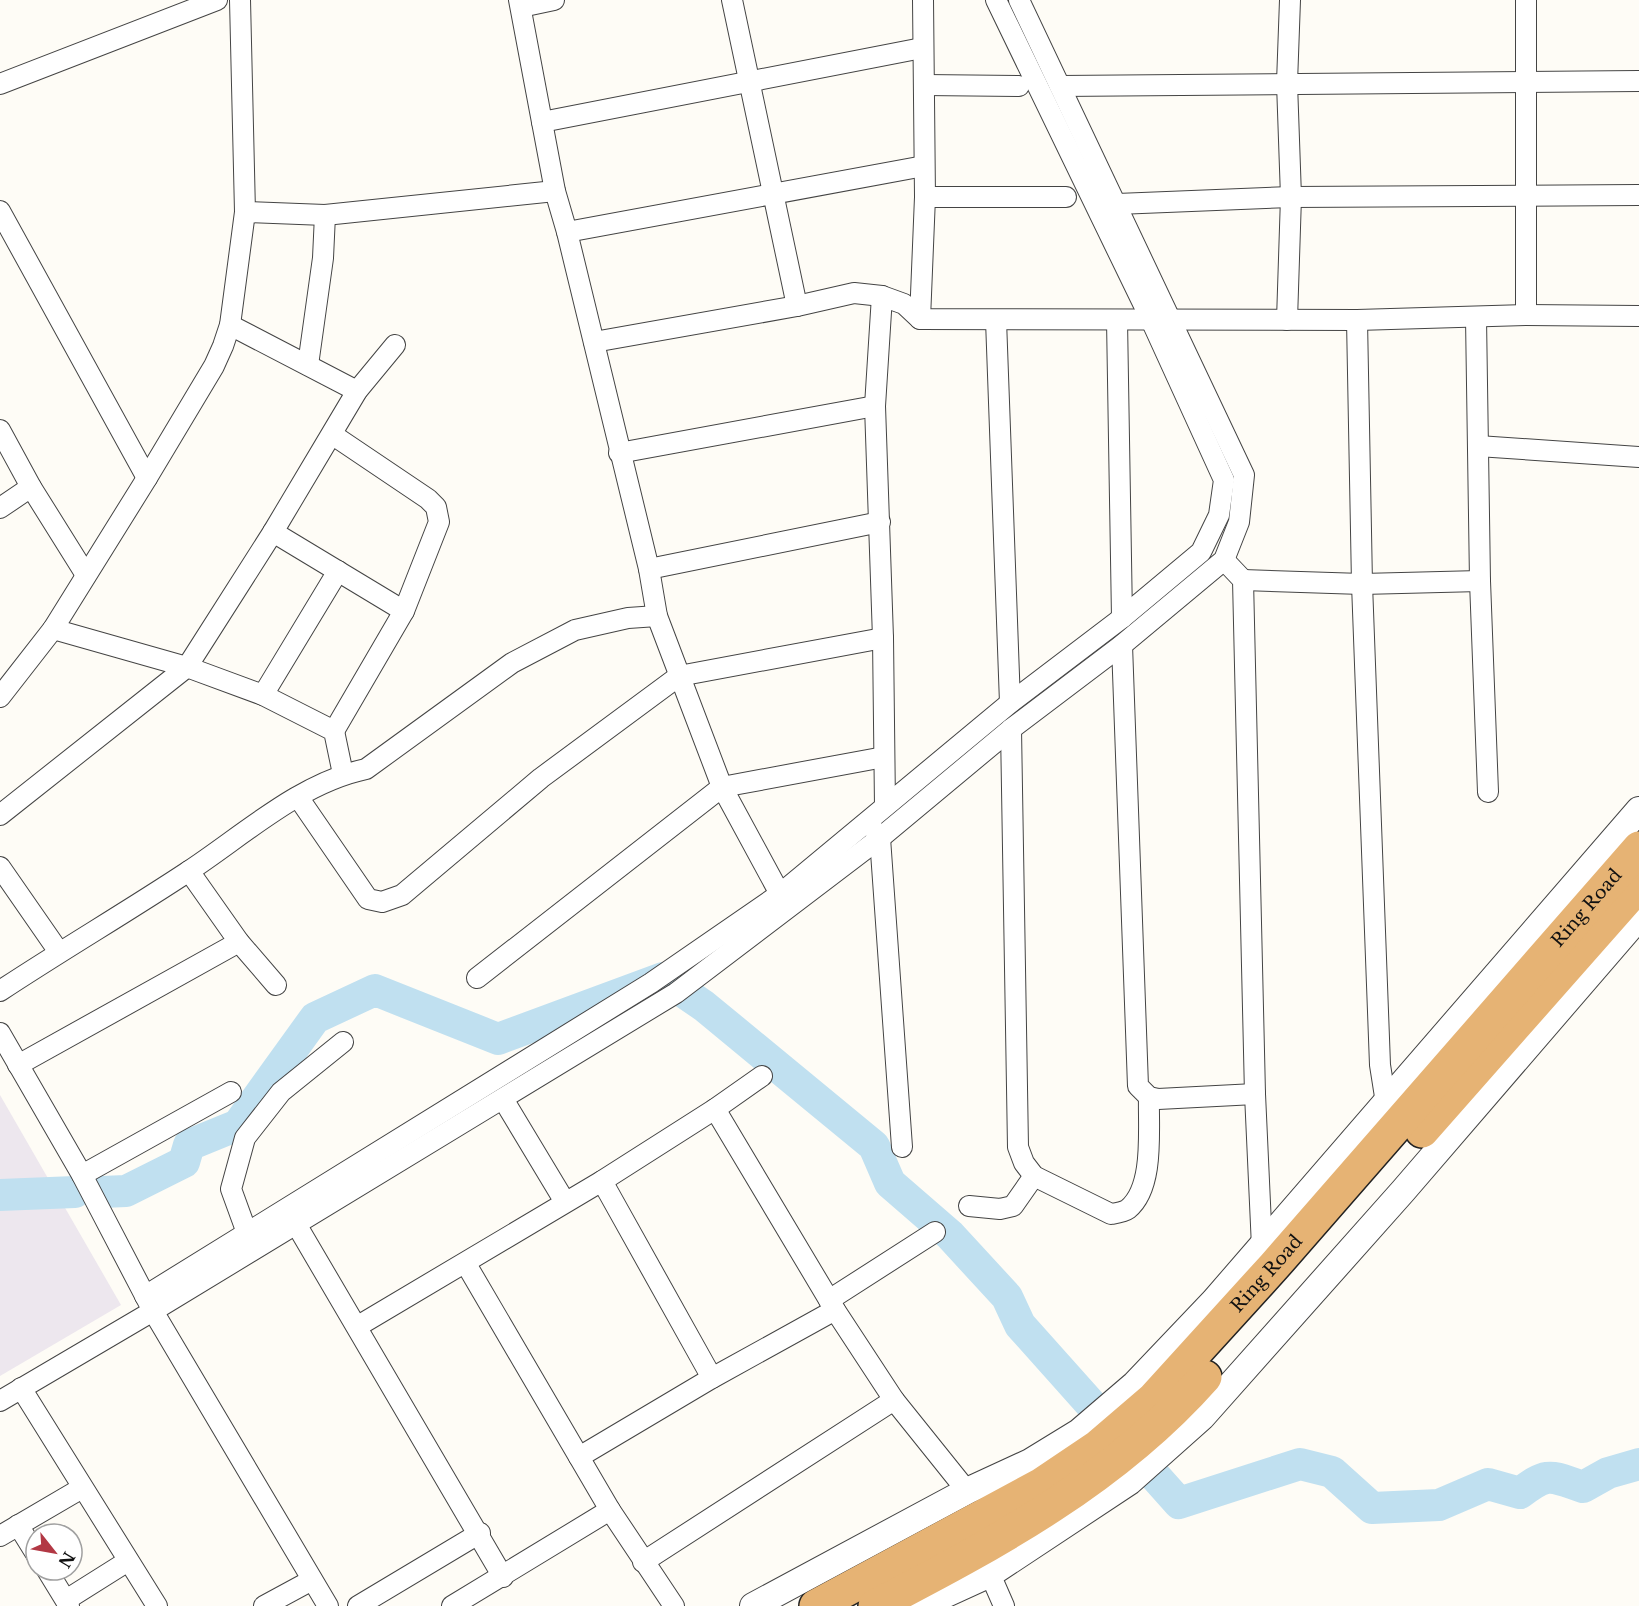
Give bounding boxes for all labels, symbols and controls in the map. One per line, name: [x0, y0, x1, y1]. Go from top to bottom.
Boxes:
street label: Ring Road: [1547, 864, 1627, 952]
street label: Ring Road: [1226, 1230, 1307, 1317]
north arrow: [24, 1522, 84, 1582]
text: N: [54, 1548, 79, 1571]

